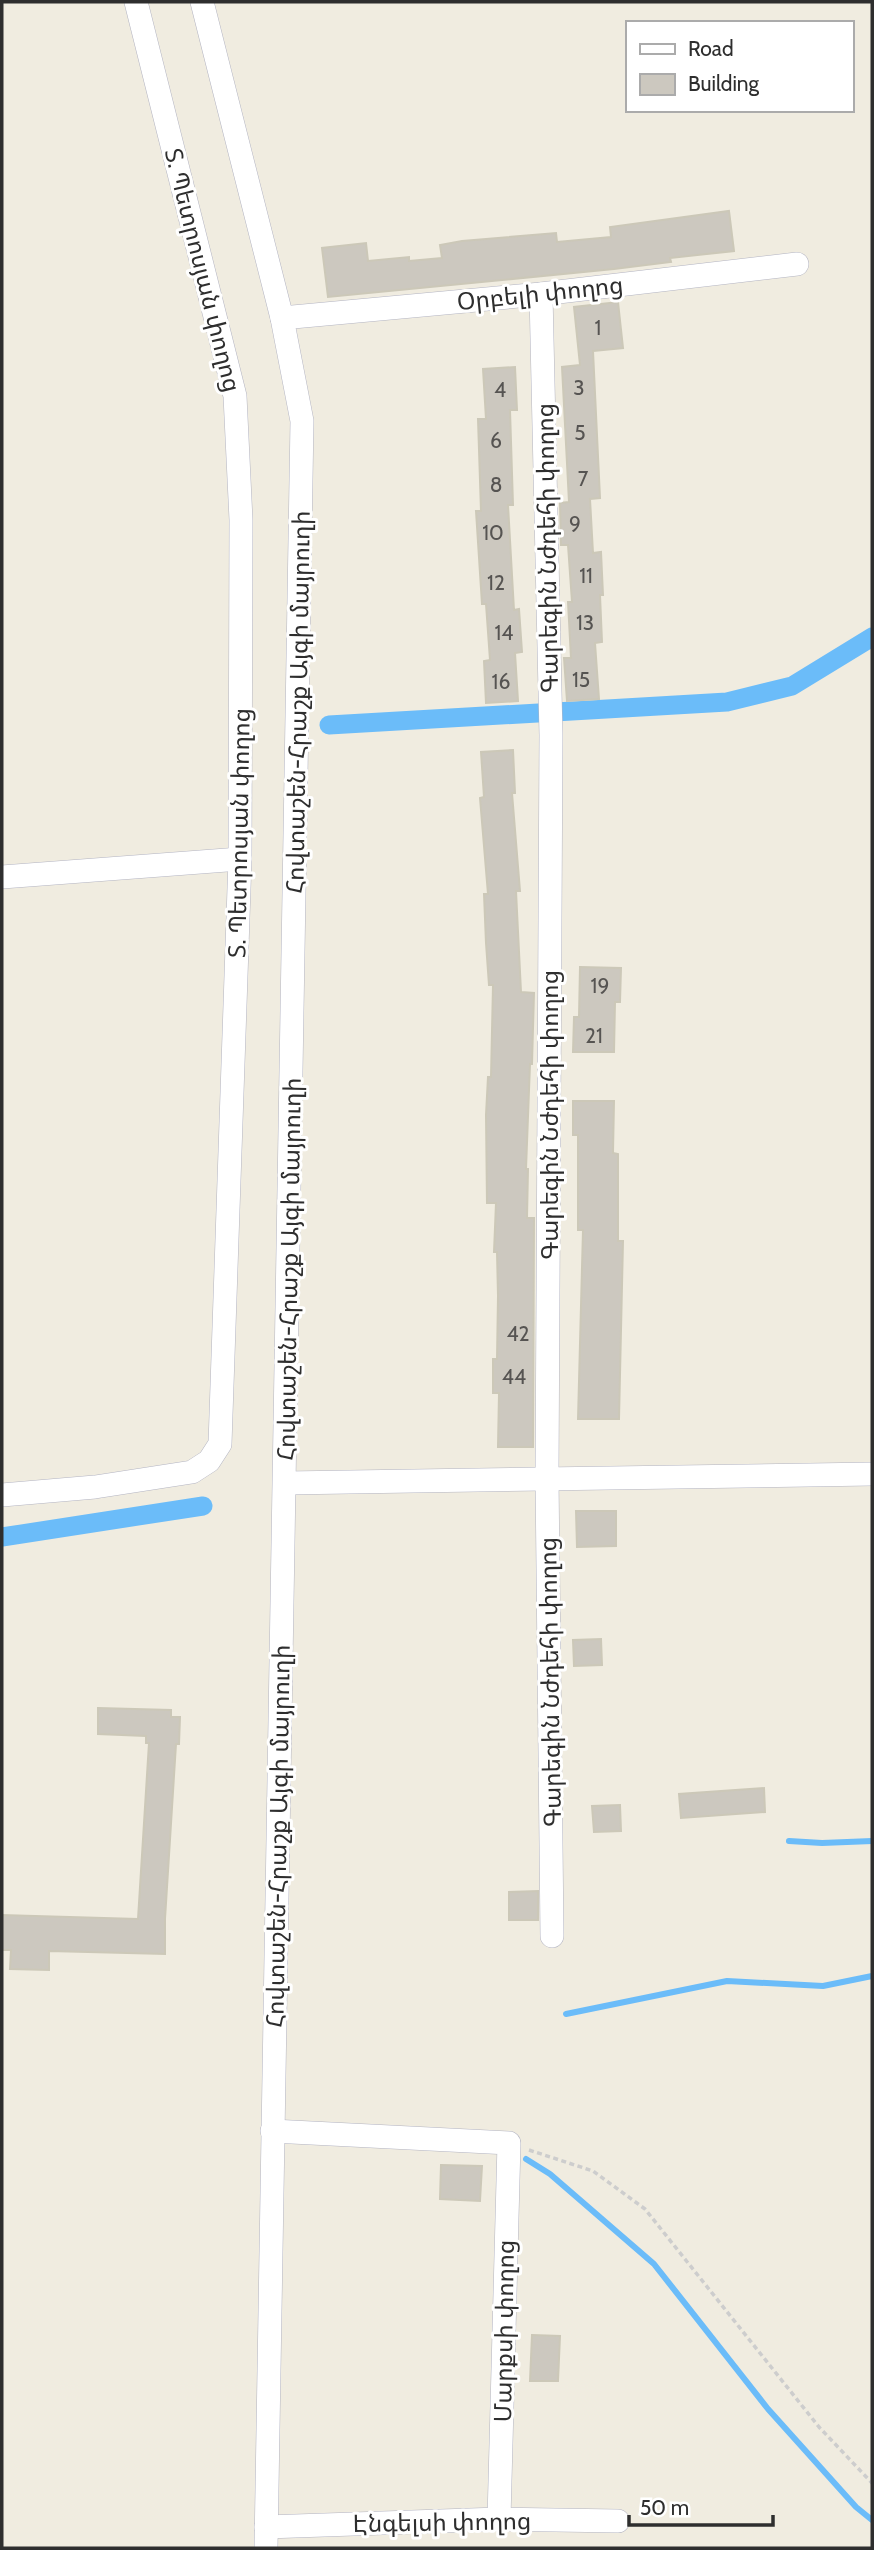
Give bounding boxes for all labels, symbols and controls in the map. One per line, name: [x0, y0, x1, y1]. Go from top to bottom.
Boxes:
legend: [626, 21, 853, 112]
text: Road: [688, 36, 734, 61]
text: Building: [688, 71, 760, 96]
street label: Տ. Պետրոսյան փողոց: [159, 145, 247, 395]
street label: Օրբելի փողոց: [455, 270, 625, 316]
house number: 1: [595, 315, 601, 340]
house number: 3: [573, 375, 585, 400]
house number: 4: [494, 377, 506, 402]
street label: Գարեգին Նժդեհի փողոց: [530, 403, 564, 693]
house number: 5: [574, 420, 586, 445]
house number: 6: [490, 428, 502, 453]
house number: 7: [578, 466, 589, 491]
house number: 8: [490, 472, 502, 497]
street label: Հովտաշեն-Հրաշք Այգի մայրուղի: [280, 510, 316, 894]
house number: 9: [569, 511, 581, 536]
house number: 10: [482, 520, 504, 545]
house number: 11: [579, 563, 593, 588]
house number: 12: [487, 570, 505, 595]
house number: 13: [576, 610, 594, 635]
house number: 14: [495, 620, 513, 645]
house number: 15: [572, 667, 590, 692]
house number: 16: [492, 669, 510, 694]
street label: Տ. Պետրոսյան փողոց: [222, 708, 256, 958]
street label: Գարեգին Նժդեհի փողոց: [535, 970, 564, 1260]
house number: 19: [591, 973, 609, 998]
house number: 21: [585, 1023, 603, 1048]
street label: Հովտաշեն-Հրաշք Այգի մայրուղի: [271, 1077, 307, 1461]
house number: 42: [506, 1321, 530, 1346]
house number: 44: [502, 1364, 526, 1389]
street label: Գարեգին Նժդեհի փողոց: [533, 1537, 567, 1827]
street label: Հովտաշեն-Հրաշք Այգի մայրուղի: [260, 1644, 296, 2028]
street label: Մարքսի փողոց: [488, 2239, 520, 2423]
scale bar: [629, 2484, 772, 2528]
text: 50 m: [640, 2495, 689, 2520]
street label: Էնգելսի փողոց: [352, 2506, 532, 2538]

